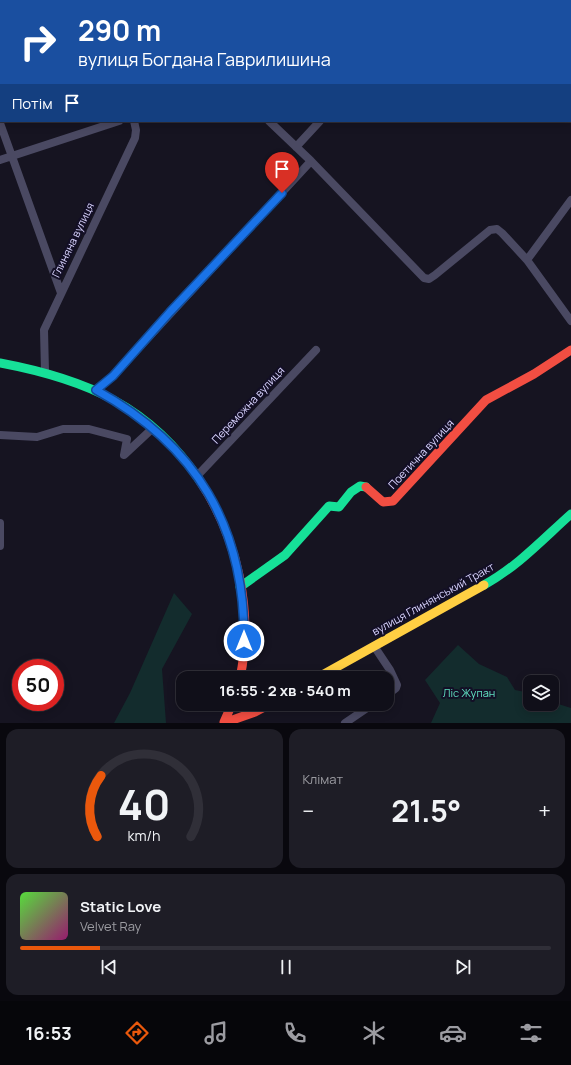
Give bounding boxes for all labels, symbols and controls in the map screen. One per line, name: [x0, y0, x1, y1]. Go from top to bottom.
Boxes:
text: 290 m: [78, 11, 161, 49]
icon: right: [12, 16, 64, 68]
text: вулиця Богдана Гаврилишина: [78, 47, 331, 71]
icon: arrive: [61, 92, 83, 114]
text: Потім: [12, 93, 53, 114]
pin: [265, 152, 299, 193]
icon: arrive: [271, 158, 293, 180]
street label: Глиняна вулиця: [48, 200, 97, 280]
street label: Переможна вулиця: [208, 363, 287, 446]
street label: Поетична вулиця: [384, 416, 457, 492]
street label: вулиця Глинянський Тракт: [369, 558, 497, 638]
position arrow: [223, 620, 265, 662]
speed limit sign: 50: [12, 659, 64, 711]
map controls: [523, 675, 559, 711]
button: layers: [523, 675, 559, 711]
text: 16:55 · 2 хв · 540 m: [219, 680, 351, 701]
park label: Ліс Жупан: [443, 685, 495, 700]
text: Клімат: [303, 770, 343, 788]
text: 40: [118, 775, 171, 831]
text: 21.5°: [391, 790, 461, 831]
text: −: [303, 796, 314, 826]
text: +: [538, 796, 551, 826]
text: km/h: [128, 825, 161, 844]
text: Static Love: [80, 896, 161, 917]
text: Velvet Ray: [80, 917, 141, 935]
icon: previous: [98, 956, 120, 978]
icon: pause: [275, 956, 297, 978]
icon: next: [452, 956, 474, 978]
icon: directions: [123, 1019, 151, 1047]
icon: music: [202, 1019, 230, 1047]
icon: phone: [281, 1019, 309, 1047]
icon: climate: [360, 1019, 388, 1047]
icon: car: [439, 1019, 467, 1047]
icon: filters: [517, 1019, 545, 1047]
text: 16:53: [25, 1021, 72, 1045]

